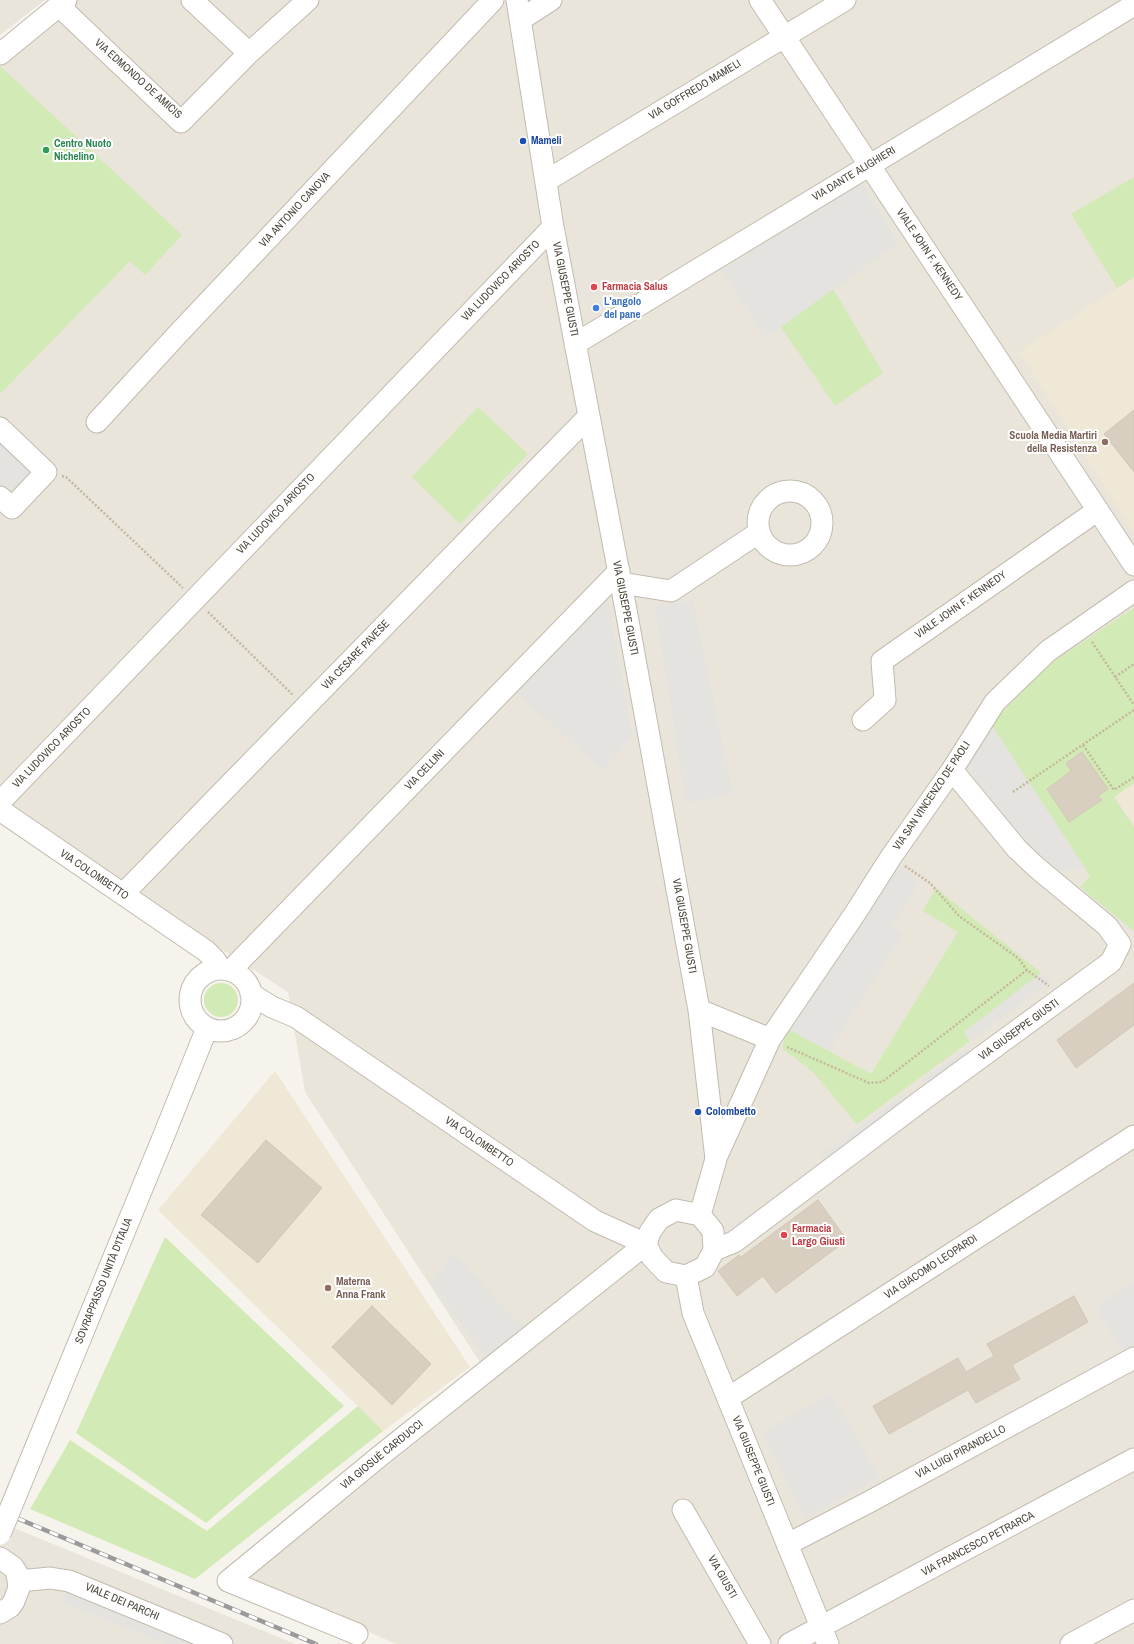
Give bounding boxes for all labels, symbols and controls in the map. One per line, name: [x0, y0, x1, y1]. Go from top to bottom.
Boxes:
street label: VIA EDMONDO DE AMICIS: [92, 36, 184, 122]
street label: VIA GOFFREDO MAMELI: [646, 57, 744, 123]
place label: Mameli: [531, 134, 562, 148]
marker: Mameli: [518, 136, 528, 146]
place label: Centro Nuoto Nichelino: [54, 137, 112, 163]
street label: VIA DANTE ALIGHIERI: [810, 144, 898, 204]
marker: Centro Nuoto Nichelino: [41, 145, 51, 155]
street label: VIA ANTONIO CANOVA: [257, 170, 333, 250]
street label: VIALE JOHN F. KENNEDY: [893, 206, 965, 304]
street label: VIA LUDOVICO ARIOSTO: [459, 238, 543, 324]
street label: VIA GIUSEPPE GIUSTI: [549, 241, 581, 337]
place label: Farmacia Salus: [602, 280, 668, 294]
marker: Farmacia Salus: [589, 282, 599, 292]
place label: L'angolo del pane: [604, 295, 641, 321]
marker: L'angolo del pane: [591, 303, 601, 313]
place label: Scuola Media Martiri della Resistenza: [1009, 429, 1097, 455]
marker: Scuola Media Martiri della Resistenza: [1100, 437, 1110, 447]
street label: VIA LUDOVICO ARIOSTO: [234, 471, 318, 557]
street label: VIA GIUSEPPE GIUSTI: [609, 560, 641, 656]
street label: VIALE JOHN F. KENNEDY: [913, 569, 1009, 641]
street label: VIA CESARE PAVESE: [319, 618, 393, 692]
street label: VIA LUDOVICO ARIOSTO: [10, 705, 94, 791]
street label: VIA SAN VINCENZO DE PAOLI: [891, 739, 973, 853]
street label: VIA CELLINI: [402, 747, 448, 793]
street label: VIA COLOMBETTO: [57, 847, 131, 903]
street label: VIA GIUSEPPE GIUSTI: [669, 878, 699, 974]
street label: VIA GIUSEPPE GIUSTI: [976, 997, 1062, 1063]
place label: Colombetto: [706, 1105, 756, 1119]
marker: Colombetto: [693, 1107, 703, 1117]
street label: VIA COLOMBETTO: [442, 1114, 516, 1170]
street label: SOVRAPPASSO UNITÀ D'ITALIA: [73, 1216, 135, 1346]
place label: Farmacia Largo Giusti: [792, 1222, 845, 1248]
marker: Farmacia Largo Giusti: [779, 1230, 789, 1240]
street label: VIA GIACOMO LEOPARDI: [882, 1232, 980, 1302]
place label: Materna Anna Frank: [336, 1275, 386, 1301]
marker: Materna Anna Frank: [323, 1283, 333, 1293]
street label: VIA GIUSEPPE GIUSTI: [729, 1414, 777, 1508]
street label: VIA GIOSUÈ CARDUCCI: [338, 1418, 426, 1492]
street label: VIA LUIGI PIRANDELLO: [914, 1423, 1008, 1481]
street label: VIA FRANCESCO PETRARCA: [920, 1509, 1036, 1579]
street label: VIA GIUSTI: [705, 1553, 739, 1601]
street label: VIALE DEI PARCHI: [83, 1580, 161, 1624]

